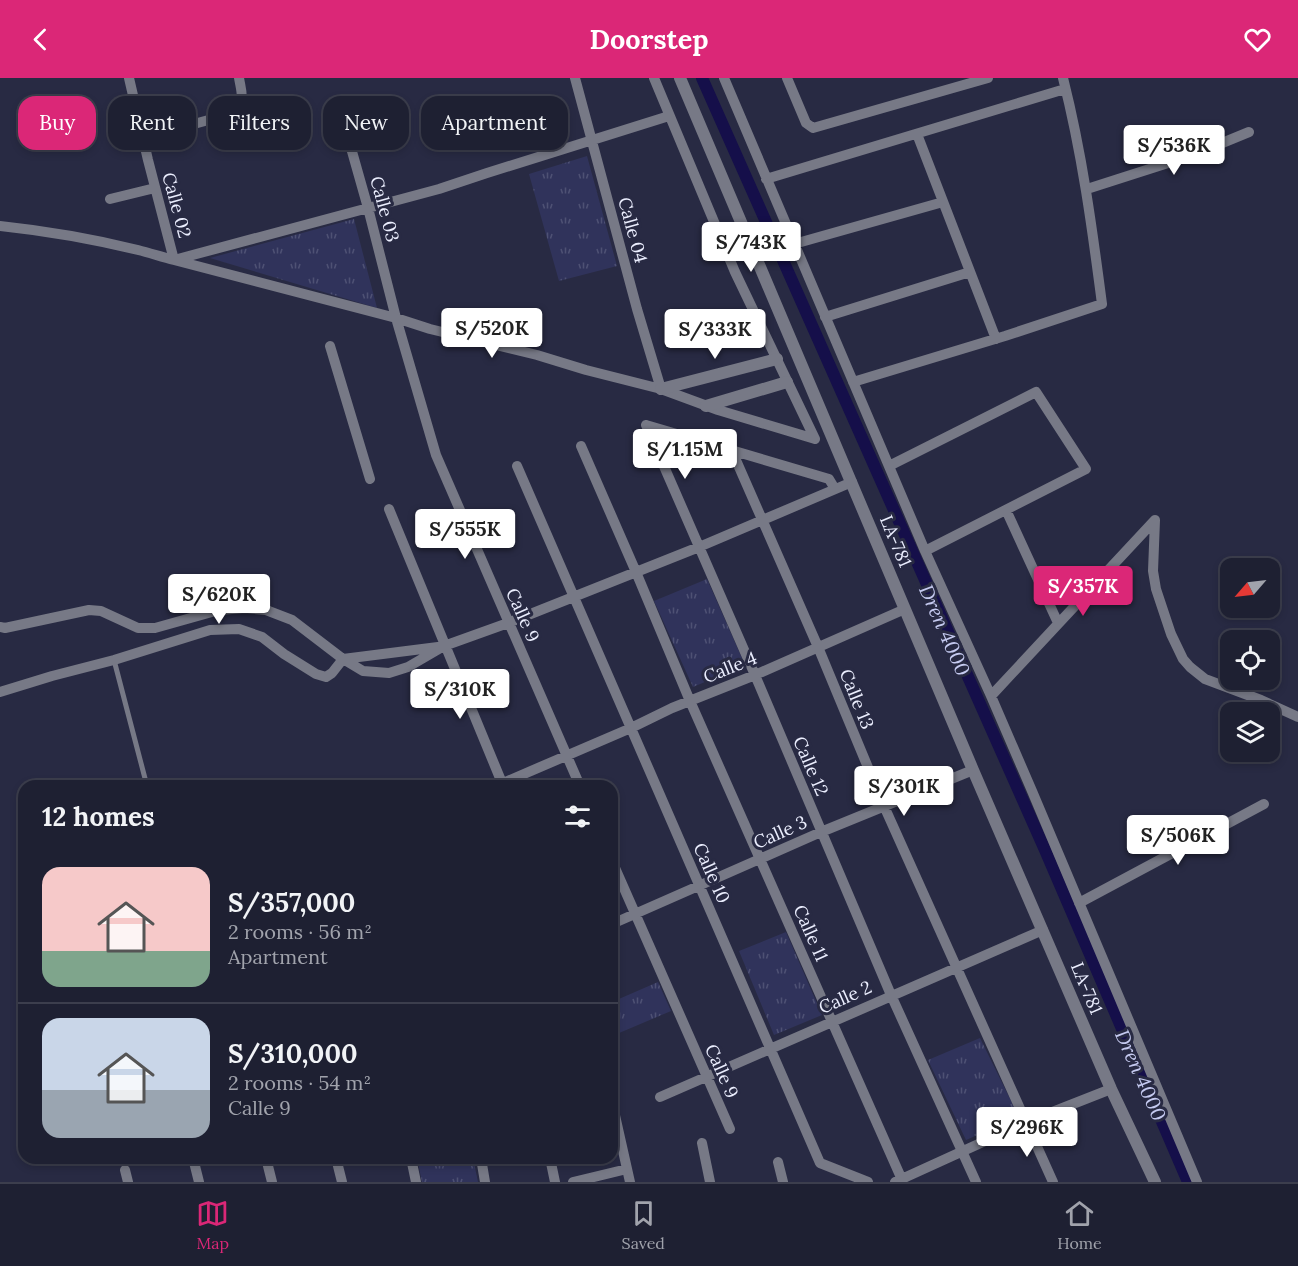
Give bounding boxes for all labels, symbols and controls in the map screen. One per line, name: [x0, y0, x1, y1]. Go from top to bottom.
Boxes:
text: Doorstep: [590, 22, 708, 56]
icon: back: [24, 23, 57, 56]
icon: heart: [1241, 23, 1274, 56]
chip: Buy: [18, 96, 96, 150]
chip: Rent: [108, 96, 196, 150]
chip: Filters: [208, 96, 311, 150]
chip: New: [323, 96, 409, 150]
chip: Apartment: [421, 96, 568, 150]
pin: S/536K: [1125, 125, 1223, 176]
text: S/536K: [1138, 132, 1210, 157]
street label: Calle 02: [157, 170, 197, 240]
street label: Calle 03: [365, 173, 405, 245]
street label: Calle 04: [613, 195, 653, 266]
pin: S/743K: [702, 222, 800, 273]
text: S/743K: [716, 229, 786, 254]
pin: S/520K: [443, 308, 541, 359]
pin: S/333K: [666, 309, 764, 360]
text: S/520K: [455, 315, 529, 340]
text: S/333K: [679, 316, 751, 341]
pin: S/1.15M: [630, 429, 740, 480]
text: S/1.15M: [647, 436, 723, 461]
pin: S/555K: [416, 509, 514, 560]
street label: LA-781: [875, 512, 917, 570]
text: S/555K: [429, 516, 501, 541]
north arrow: [1220, 558, 1280, 618]
map controls: [1220, 558, 1280, 762]
pin: S/357K: [1034, 566, 1132, 617]
text: S/357K: [1048, 573, 1118, 598]
pin: S/620K: [170, 574, 268, 625]
text: S/620K: [182, 581, 256, 606]
water label: Dren 4000: [914, 581, 976, 679]
street label: Calle 9: [501, 584, 545, 646]
button: locate: [1220, 630, 1280, 690]
street label: Calle 4: [700, 646, 760, 688]
street label: Calle 13: [835, 666, 879, 732]
pin: S/310K: [411, 669, 509, 720]
text: S/310K: [424, 676, 496, 701]
button: layers: [1220, 702, 1280, 762]
street label: Calle 12: [788, 733, 834, 799]
pin: S/301K: [855, 766, 953, 817]
text: S/301K: [868, 773, 940, 798]
text: 12 homes: [42, 800, 155, 833]
icon: filters: [561, 800, 594, 833]
street label: Calle 3: [750, 810, 810, 854]
pin: S/506K: [1129, 815, 1227, 866]
text: S/506K: [1141, 822, 1215, 847]
street label: Calle 10: [689, 839, 735, 907]
text: S/357,000: [228, 886, 355, 919]
icon: home: [90, 891, 162, 963]
street label: Calle 11: [788, 901, 834, 965]
text: 2 rooms · 56 m²: [228, 919, 372, 944]
text: Apartment: [228, 944, 328, 969]
street label: LA-781: [1066, 959, 1108, 1017]
street label: Calle 2: [815, 975, 875, 1019]
water label: Dren 4000: [1110, 1026, 1172, 1124]
text: S/310,000: [228, 1037, 357, 1070]
street label: Calle 9: [700, 1040, 744, 1102]
icon: home: [90, 1042, 162, 1114]
text: 2 rooms · 54 m²: [228, 1070, 371, 1095]
text: Calle 9: [228, 1095, 291, 1120]
pin: S/296K: [978, 1107, 1076, 1158]
text: S/296K: [991, 1114, 1063, 1139]
tab: Map: [196, 1197, 229, 1253]
tab: Saved: [622, 1197, 665, 1253]
tab: Home: [1057, 1197, 1102, 1253]

